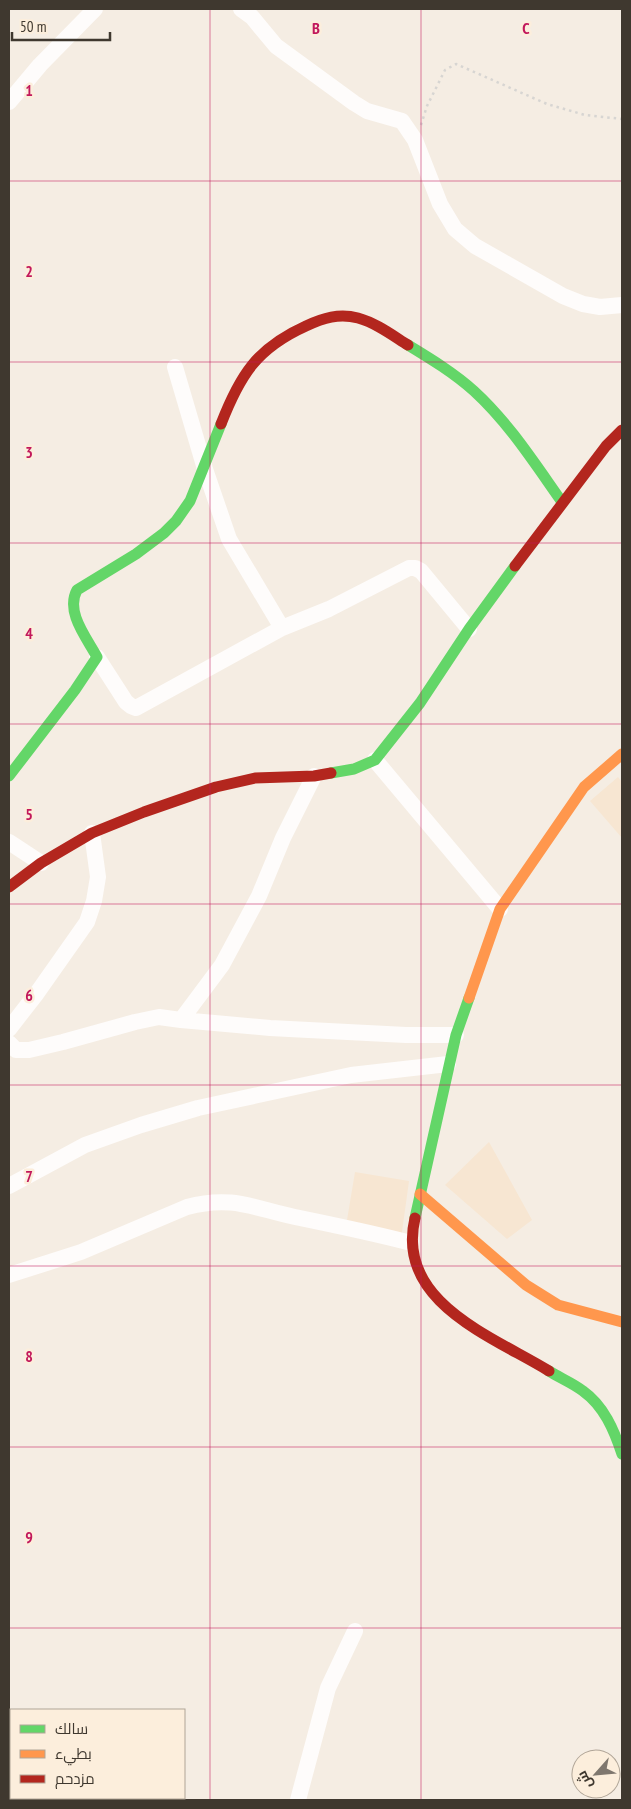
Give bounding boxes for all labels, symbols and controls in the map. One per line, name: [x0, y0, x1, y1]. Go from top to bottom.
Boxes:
scale bar: [12, 10, 110, 42]
text: 50 m: [20, 17, 46, 36]
text: B: [312, 18, 320, 38]
text: C: [522, 18, 530, 38]
text: 1: [25, 80, 33, 100]
text: 2: [25, 261, 33, 281]
text: 3: [25, 442, 33, 462]
text: 4: [25, 623, 33, 643]
text: 5: [25, 804, 33, 824]
text: 6: [25, 985, 33, 1005]
text: 7: [25, 1166, 33, 1186]
text: 8: [25, 1346, 33, 1366]
text: 9: [25, 1527, 33, 1547]
legend: [10, 1709, 185, 1799]
text: سالك: [55, 1719, 88, 1738]
text: بطيء: [55, 1744, 92, 1766]
north arrow: [571, 1749, 621, 1799]
text: ش: [572, 1768, 597, 1792]
text: مزدحم: [55, 1769, 95, 1789]

